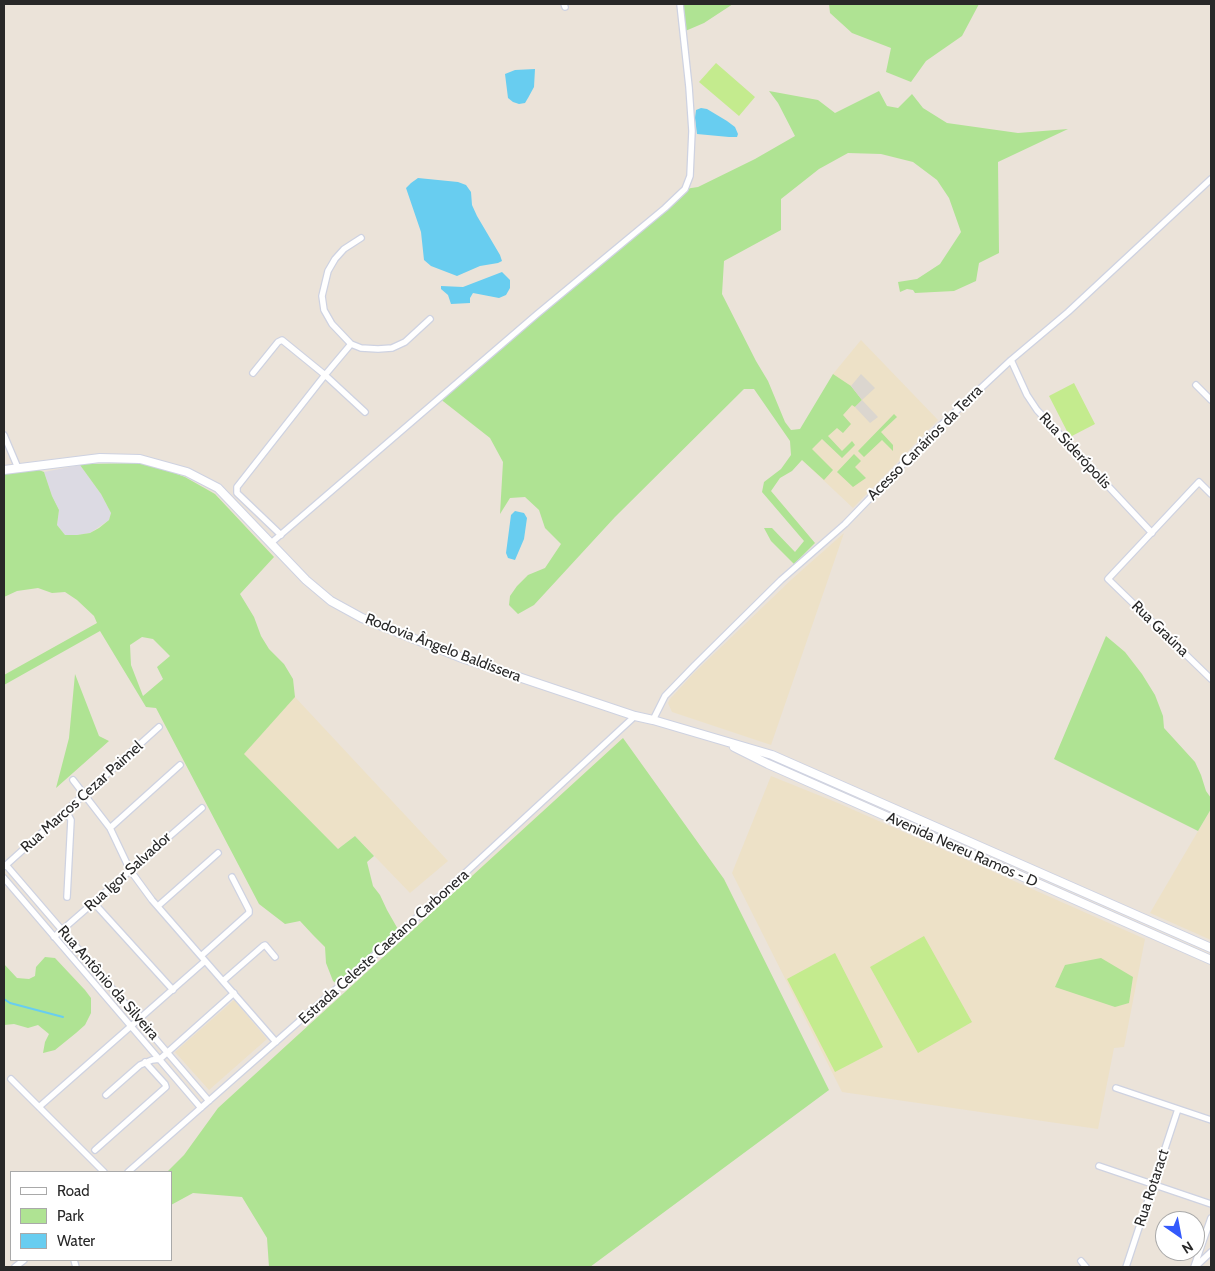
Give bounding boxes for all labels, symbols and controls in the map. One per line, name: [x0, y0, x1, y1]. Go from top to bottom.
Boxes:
street label: Acesso Canários da Terra: [864, 382, 986, 504]
street label: Rua Siderópolis: [1035, 409, 1115, 493]
street label: Rua Graúna: [1128, 597, 1192, 661]
street label: Rodovia Ângelo Baldissera: [363, 610, 523, 686]
street label: Rua Marcos Cezar Paimel: [17, 737, 147, 857]
street label: Avenida Nereu Ramos - D: [884, 809, 1040, 891]
street label: Rua Igor Salvador: [81, 829, 175, 915]
street label: Estrada Celeste Caetano Carbonera: [295, 866, 473, 1028]
street label: Rua Antônio da Silveira: [54, 922, 162, 1044]
street label: Rua Rotaract: [1131, 1147, 1173, 1229]
legend: [10, 1171, 172, 1261]
text: Road: [57, 1182, 90, 1200]
text: Park: [57, 1207, 84, 1225]
north arrow: [1155, 1211, 1205, 1261]
text: Water: [57, 1232, 95, 1250]
text: N: [1179, 1237, 1197, 1258]

